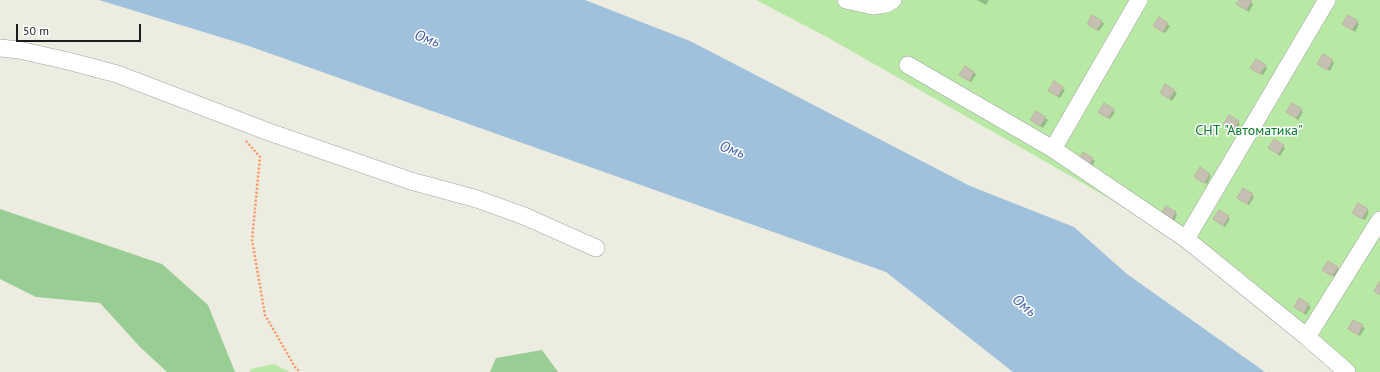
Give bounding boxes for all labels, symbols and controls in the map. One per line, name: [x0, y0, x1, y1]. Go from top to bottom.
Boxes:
scale bar: [18, 16, 143, 42]
text: 50 m: [23, 23, 49, 38]
water label: Омь: [412, 26, 442, 52]
park label: СНТ "Автоматика": [1195, 123, 1303, 139]
water label: Омь: [717, 137, 747, 163]
water label: Омь: [1008, 291, 1040, 321]

